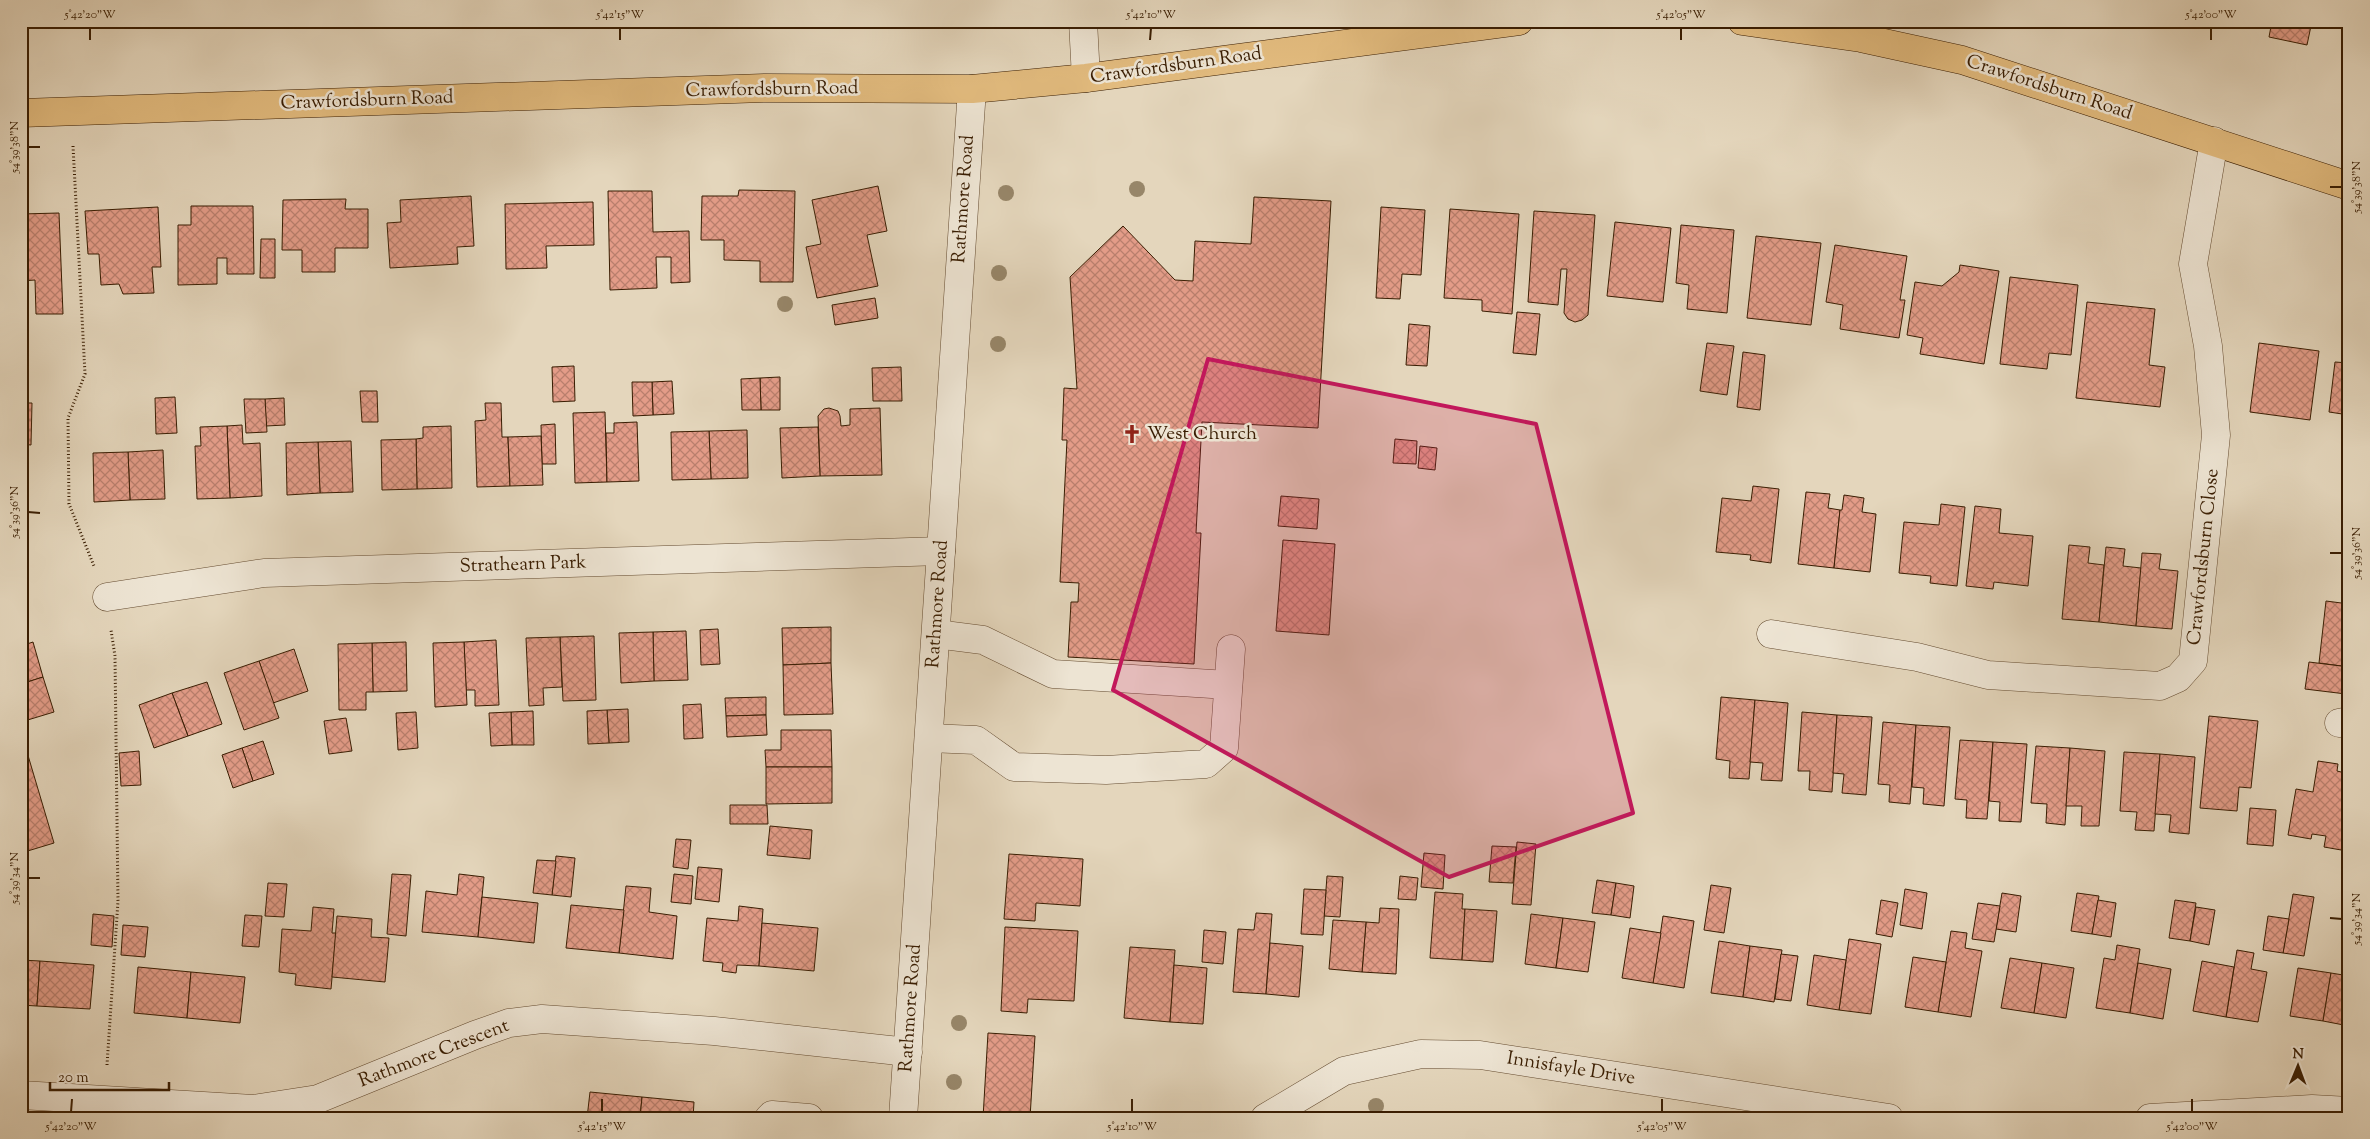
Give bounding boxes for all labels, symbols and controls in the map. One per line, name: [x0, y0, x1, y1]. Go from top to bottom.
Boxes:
text: 5°42'20"W: [64, 6, 116, 24]
text: 5°42'15"W: [595, 6, 645, 24]
text: 5°42'10"W: [1125, 6, 1176, 24]
text: 5°42'05"W: [1655, 6, 1706, 24]
text: 5°42'00"W: [2184, 6, 2237, 24]
street label: Crawfordsburn Road: [1088, 41, 1264, 91]
street label: Crawfordsburn Road: [1963, 48, 2136, 128]
street label: Crawfordsburn Road: [685, 75, 859, 105]
street label: Crawfordsburn Road: [280, 84, 454, 118]
text: 54°39'38"N: [6, 121, 24, 174]
street label: Rathmore Road: [946, 134, 982, 264]
text: 54°39'38"N: [2348, 161, 2366, 214]
place label: West Church: [1147, 421, 1257, 448]
church icon: West Church: [1121, 423, 1143, 445]
street label: Crawfordsburn Close: [2181, 467, 2227, 647]
text: 54°39'36"N: [6, 486, 24, 539]
text: 54°39'36"N: [2348, 527, 2366, 580]
street label: Rathmore Road: [920, 539, 956, 669]
street label: Strathearn Park: [459, 549, 588, 581]
text: 54°39'34"N: [6, 852, 24, 905]
text: 54°39'34"N: [2348, 893, 2366, 946]
street label: Rathmore Road: [893, 943, 929, 1073]
street label: Rathmore Crescent: [355, 1013, 514, 1095]
north arrow: [2272, 1042, 2322, 1092]
text: N: [2292, 1045, 2304, 1065]
street label: Innisfayle Drive: [1505, 1046, 1637, 1093]
scale bar: [50, 1059, 169, 1091]
text: 20 m: [58, 1068, 89, 1089]
text: 5°42'20"W: [45, 1118, 97, 1136]
text: 5°42'15"W: [577, 1118, 627, 1136]
text: 5°42'10"W: [1106, 1118, 1157, 1136]
text: 5°42'05"W: [1636, 1118, 1687, 1136]
text: 5°42'00"W: [2165, 1118, 2218, 1136]

